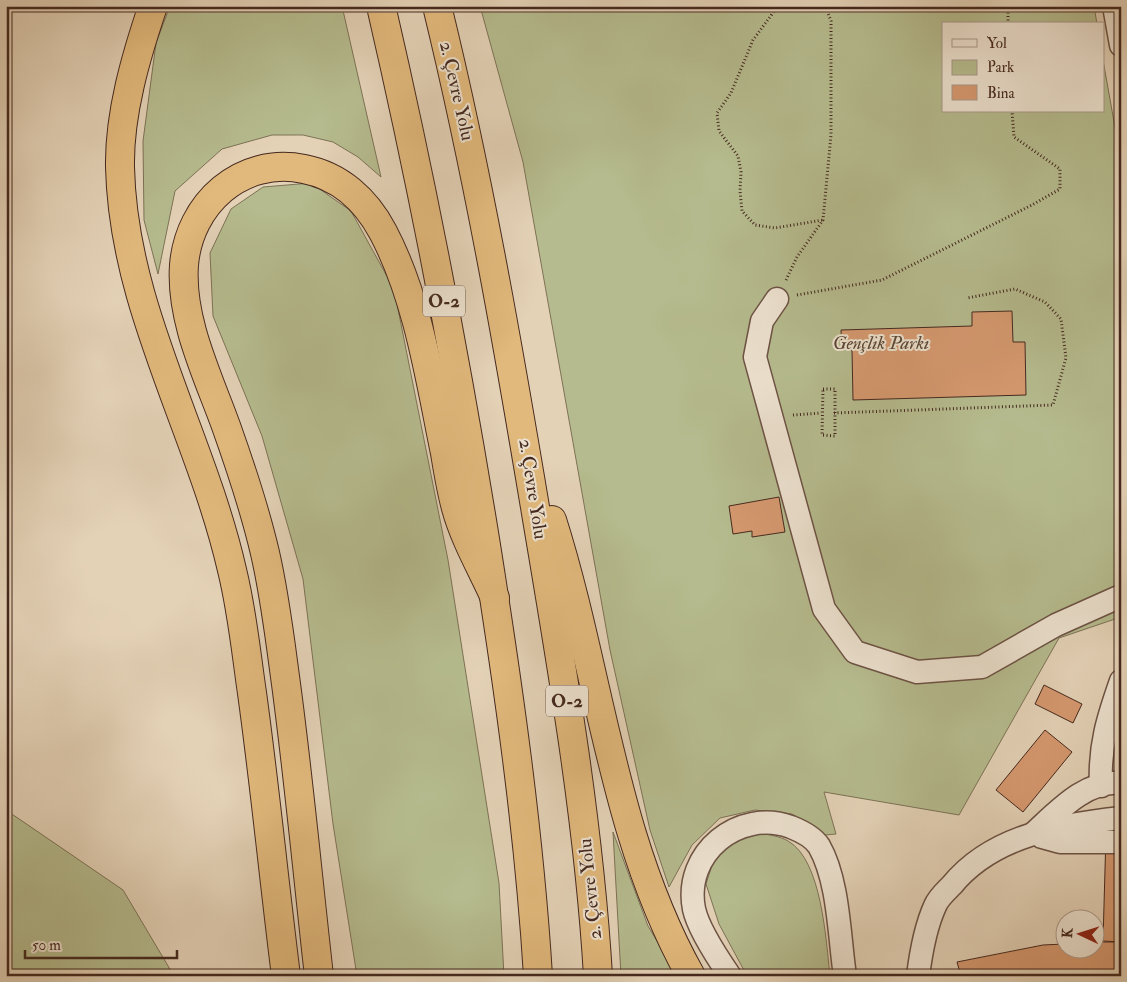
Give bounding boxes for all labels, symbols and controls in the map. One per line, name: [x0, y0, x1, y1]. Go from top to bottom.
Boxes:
legend: [942, 22, 1104, 112]
text: Yol: [987, 34, 1007, 53]
street label: 2. Çevre Yolu: [434, 39, 480, 143]
text: Park: [987, 58, 1014, 77]
text: Bina: [987, 84, 1015, 103]
road number: O-2: [423, 286, 465, 316]
park label: Gençlik Parkı: [833, 331, 929, 355]
street label: 2. Çevre Yolu: [513, 437, 553, 541]
road number: O-2: [546, 686, 588, 716]
street label: 2. Çevre Yolu: [573, 837, 607, 941]
north arrow: [1054, 910, 1104, 960]
text: K: [1059, 926, 1076, 939]
scale bar: [25, 927, 178, 959]
text: 50 m: [32, 936, 61, 955]

